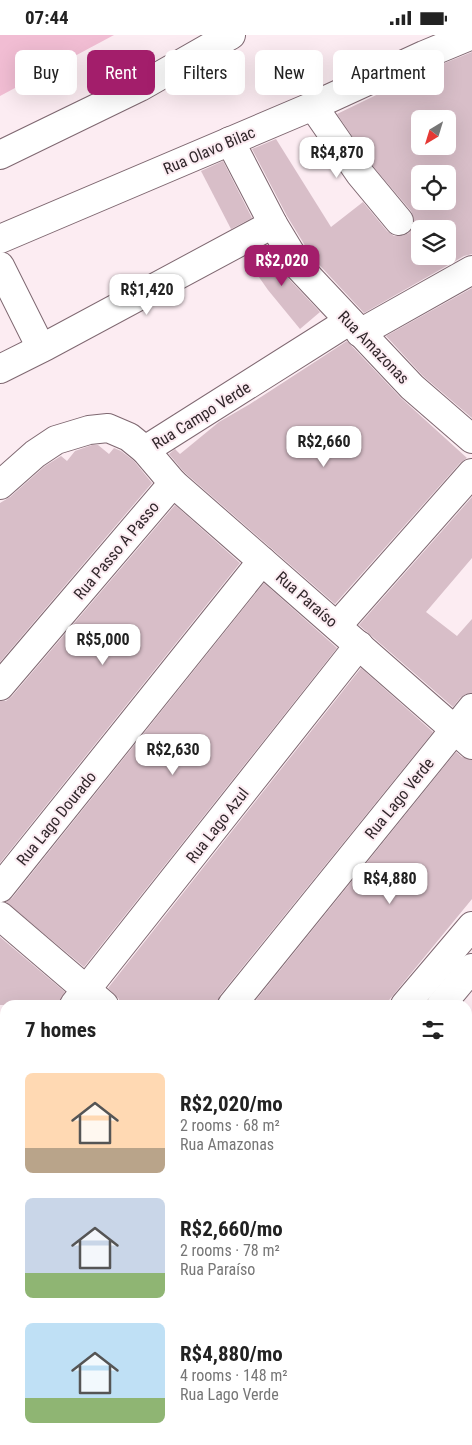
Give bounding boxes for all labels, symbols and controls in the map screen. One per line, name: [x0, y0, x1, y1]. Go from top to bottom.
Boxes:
text: 07:44: [25, 6, 69, 29]
chip: Buy: [15, 50, 77, 95]
chip: Rent: [87, 50, 155, 95]
chip: Filters: [165, 50, 245, 95]
chip: New: [255, 50, 323, 95]
chip: Apartment: [333, 50, 444, 95]
north arrow: [411, 110, 456, 155]
map controls: [411, 110, 456, 265]
street label: Rua Olavo Bilac: [160, 123, 258, 178]
pin: R$4,870: [291, 137, 383, 179]
text: R$4,870: [310, 143, 364, 162]
button: locate: [411, 165, 456, 210]
button: layers: [411, 220, 456, 265]
pin: R$2,020: [236, 245, 328, 287]
text: R$2,020: [255, 251, 309, 270]
pin: R$1,420: [101, 273, 193, 316]
text: R$1,420: [120, 280, 174, 299]
street label: Rua Amazonas: [334, 307, 413, 388]
street label: Rua Campo Verde: [149, 378, 254, 453]
pin: R$2,660: [278, 425, 370, 468]
text: R$2,660: [297, 432, 351, 451]
street label: Rua Passo A Passo: [70, 497, 163, 603]
street label: Rua Paraíso: [272, 567, 341, 631]
pin: R$5,000: [57, 623, 149, 666]
text: R$5,000: [76, 630, 130, 649]
pin: R$2,630: [127, 733, 219, 776]
text: R$2,630: [146, 740, 200, 759]
street label: Rua Lago Verde: [361, 754, 438, 843]
street label: Rua Lago Dourado: [13, 767, 100, 869]
street label: Rua Lago Azul: [182, 784, 253, 867]
pin: R$4,880: [344, 863, 436, 905]
text: R$4,880: [363, 869, 417, 888]
icon: filters: [419, 1016, 447, 1044]
text: 7 homes: [25, 1018, 96, 1042]
text: R$2,020/mo: [180, 1092, 283, 1116]
icon: home: [65, 1093, 125, 1153]
text: 2 rooms · 68 m²: [180, 1116, 280, 1135]
text: Rua Amazonas: [180, 1135, 274, 1154]
text: R$2,660/mo: [180, 1217, 283, 1241]
icon: home: [65, 1218, 125, 1278]
text: 2 rooms · 78 m²: [180, 1241, 280, 1260]
text: Rua Paraíso: [180, 1260, 255, 1279]
text: R$4,880/mo: [180, 1342, 283, 1366]
icon: home: [65, 1343, 125, 1403]
text: 4 rooms · 148 m²: [180, 1366, 288, 1385]
text: Rua Lago Verde: [180, 1385, 279, 1404]

